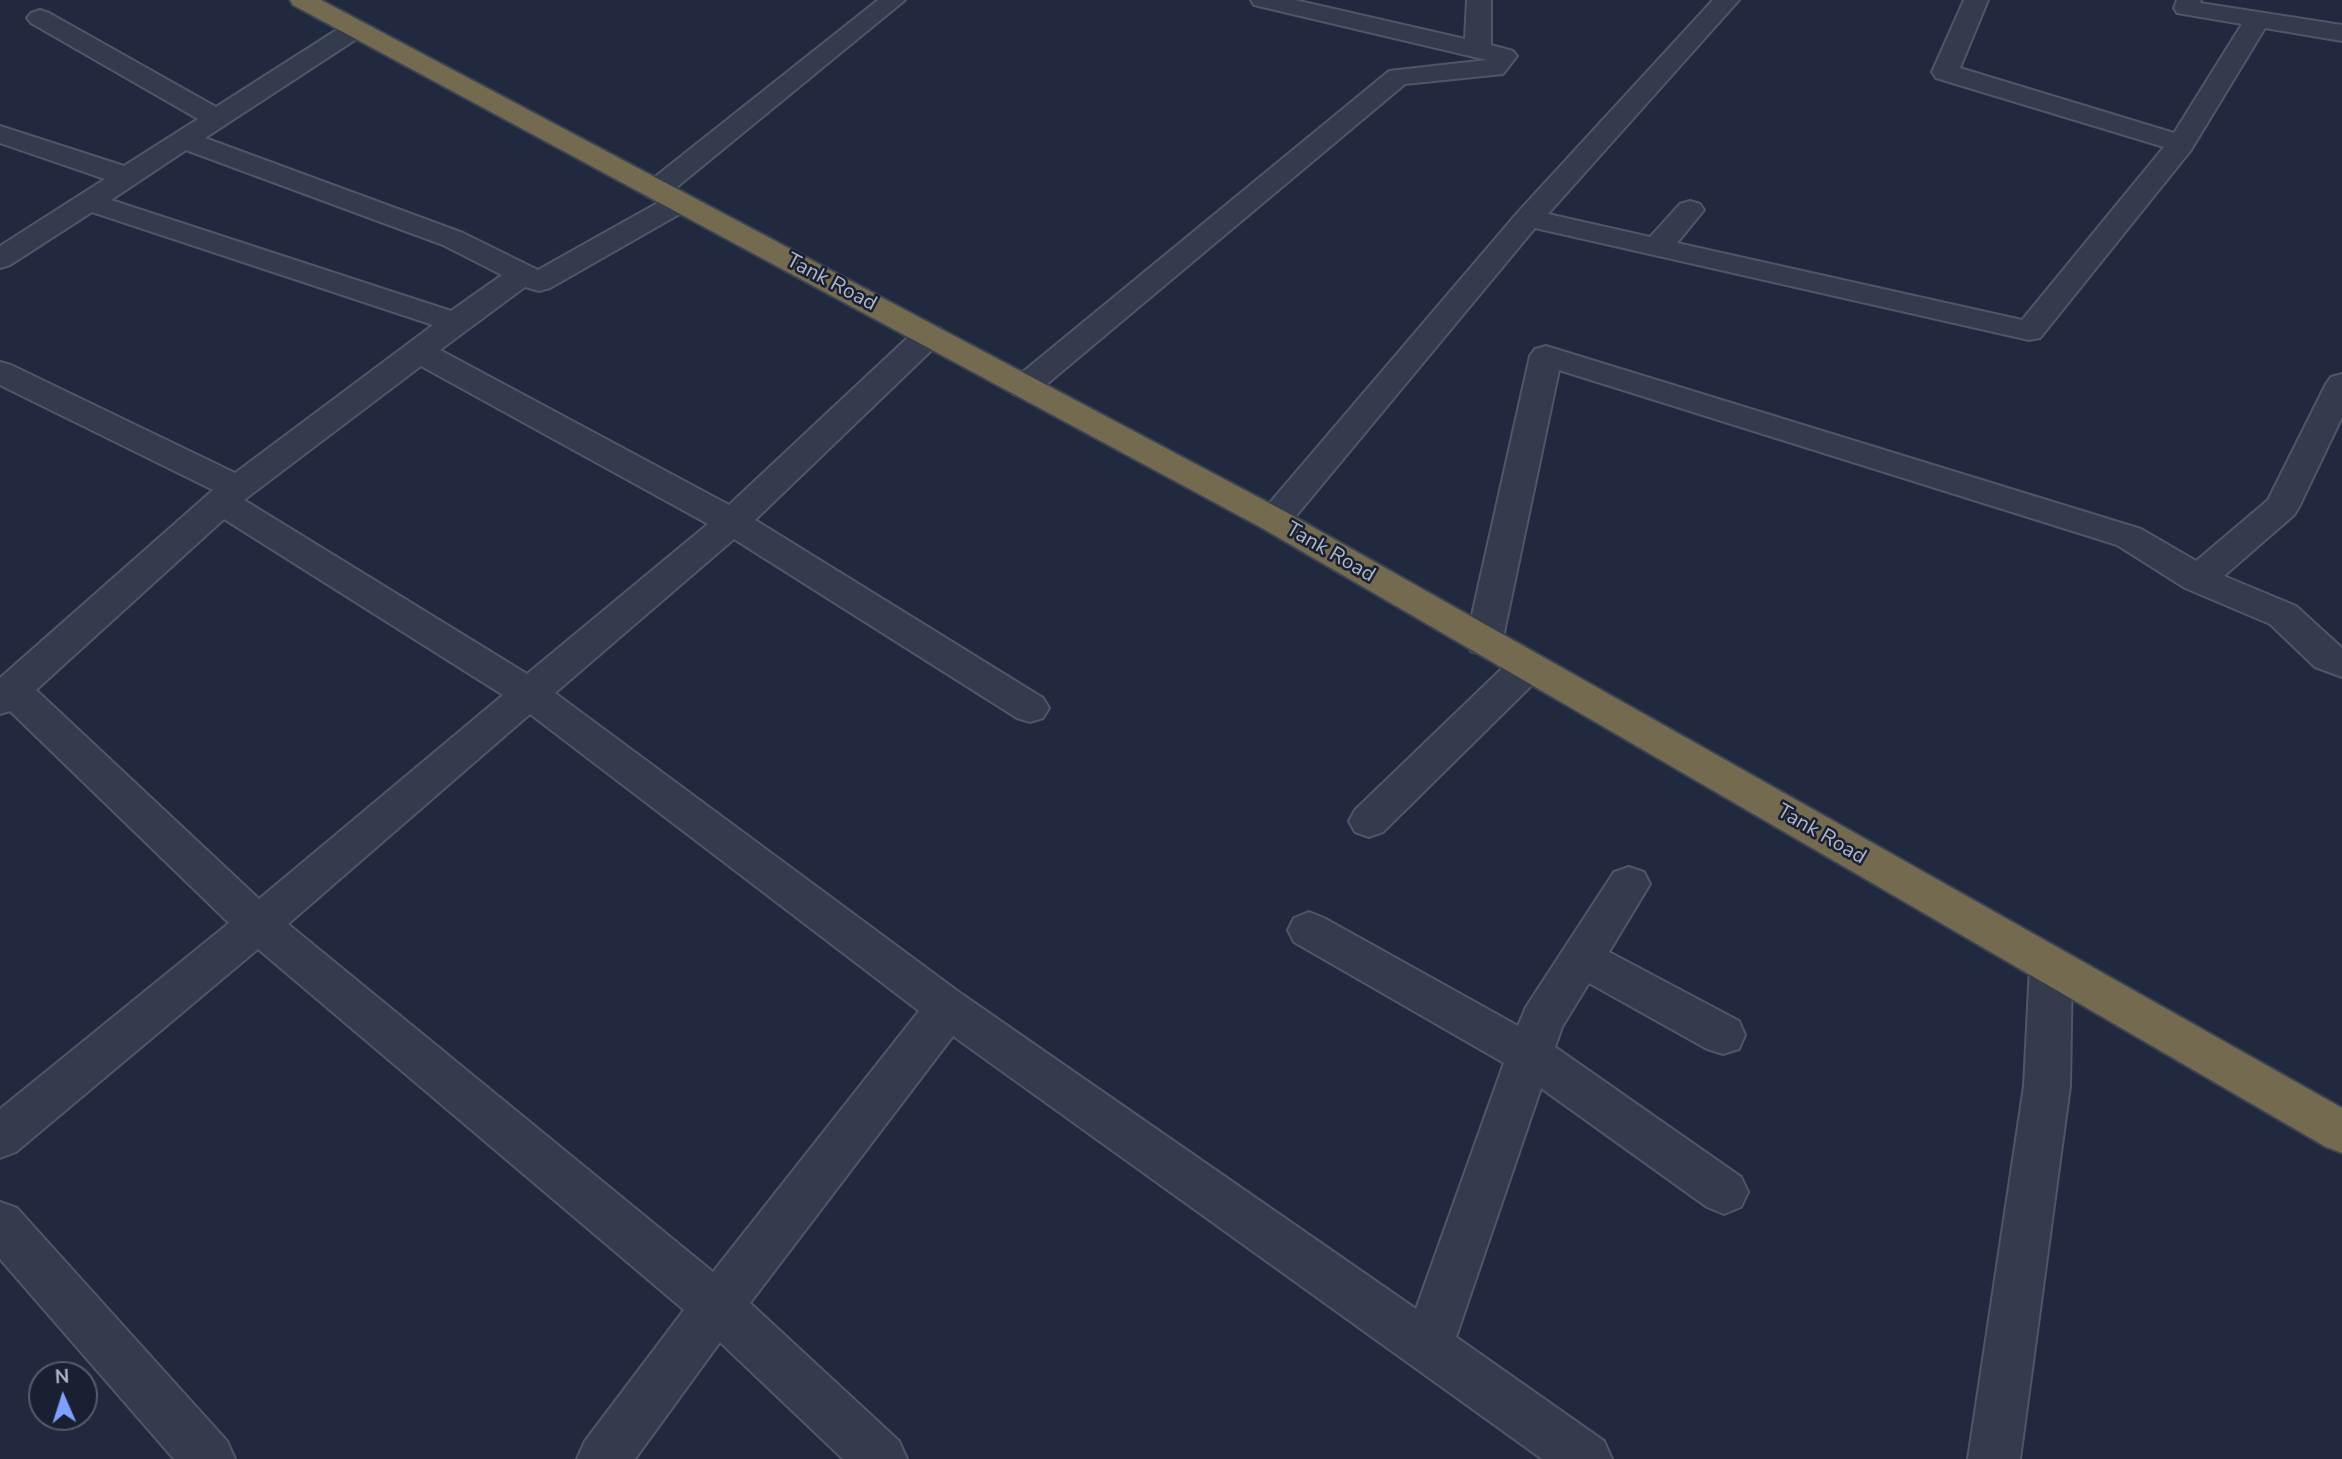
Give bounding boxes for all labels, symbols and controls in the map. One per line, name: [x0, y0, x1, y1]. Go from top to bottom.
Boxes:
street label: Tank Road: [781, 249, 881, 317]
street label: Tank Road: [1281, 517, 1379, 589]
street label: Tank Road: [1772, 799, 1870, 871]
north arrow: [28, 1361, 98, 1431]
text: N: [54, 1364, 70, 1390]

